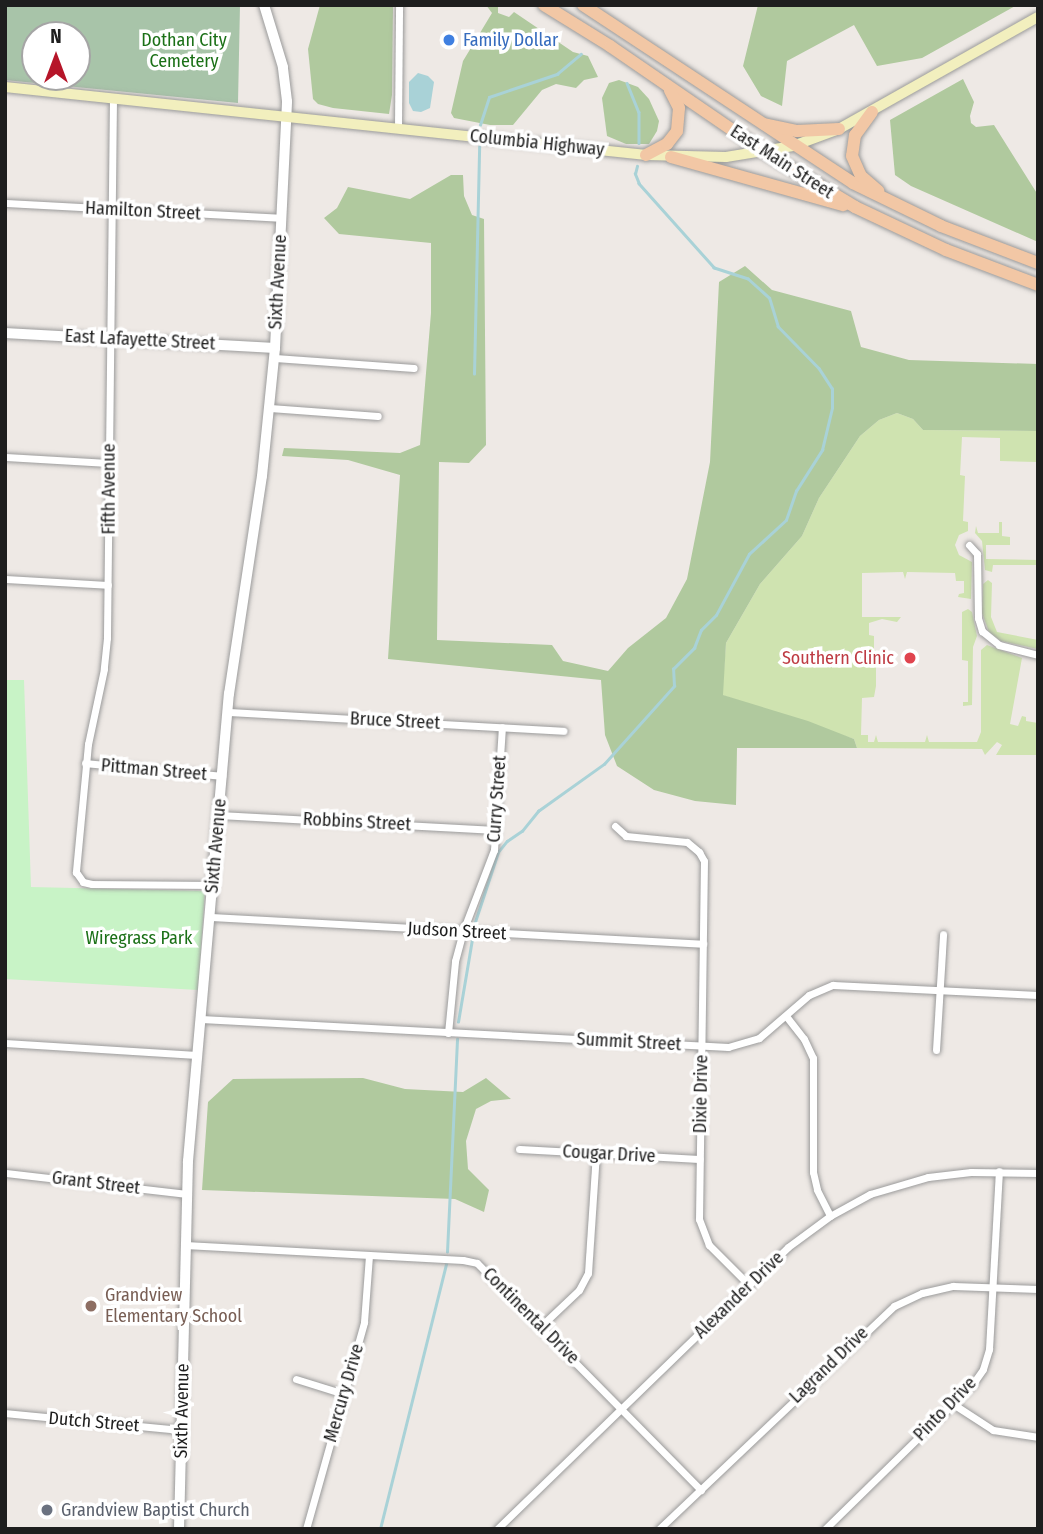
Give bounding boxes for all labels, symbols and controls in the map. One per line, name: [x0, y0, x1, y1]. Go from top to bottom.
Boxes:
north arrow: [21, 21, 91, 91]
text: N: [50, 25, 62, 48]
place label: Family Dollar: [463, 29, 558, 51]
park label: Dothan City Cemetery: [141, 30, 227, 72]
marker: Family Dollar: [441, 32, 457, 48]
street label: East Main Street: [726, 121, 838, 203]
street label: Columbia Highway: [469, 125, 605, 161]
street label: Hamilton Street: [85, 197, 201, 225]
street label: Sixth Avenue: [265, 234, 291, 330]
street label: East Lafayette Street: [64, 325, 216, 355]
street label: Fifth Avenue: [98, 443, 120, 535]
place label: Southern Clinic: [782, 647, 894, 669]
marker: Southern Clinic: [900, 648, 920, 668]
street label: Bruce Street: [349, 708, 441, 734]
street label: Pittman Street: [100, 755, 208, 785]
street label: Curry Street: [483, 755, 511, 843]
street label: Sixth Avenue: [201, 798, 231, 894]
street label: Robbins Street: [302, 808, 412, 836]
street label: Judson Street: [407, 918, 507, 944]
park label: Wiregrass Park: [86, 927, 192, 949]
street label: Summit Street: [576, 1028, 682, 1056]
street label: Dixie Drive: [690, 1054, 712, 1134]
street label: Cougar Drive: [562, 1141, 656, 1167]
street label: Grant Street: [51, 1167, 141, 1199]
street label: Alexander Drive: [690, 1247, 788, 1343]
street label: Continental Drive: [478, 1263, 584, 1369]
place label: Grandview Elementary School: [105, 1285, 242, 1328]
marker: Grandview Elementary School: [83, 1298, 99, 1314]
street label: Lagrand Drive: [785, 1322, 873, 1408]
street label: Mercury Drive: [320, 1341, 368, 1445]
street label: Sixth Avenue: [170, 1363, 194, 1459]
street label: Pinto Drive: [909, 1372, 981, 1446]
street label: Dutch Street: [48, 1407, 140, 1437]
place label: Grandview Baptist Church: [61, 1499, 250, 1521]
marker: Grandview Baptist Church: [39, 1502, 55, 1518]

